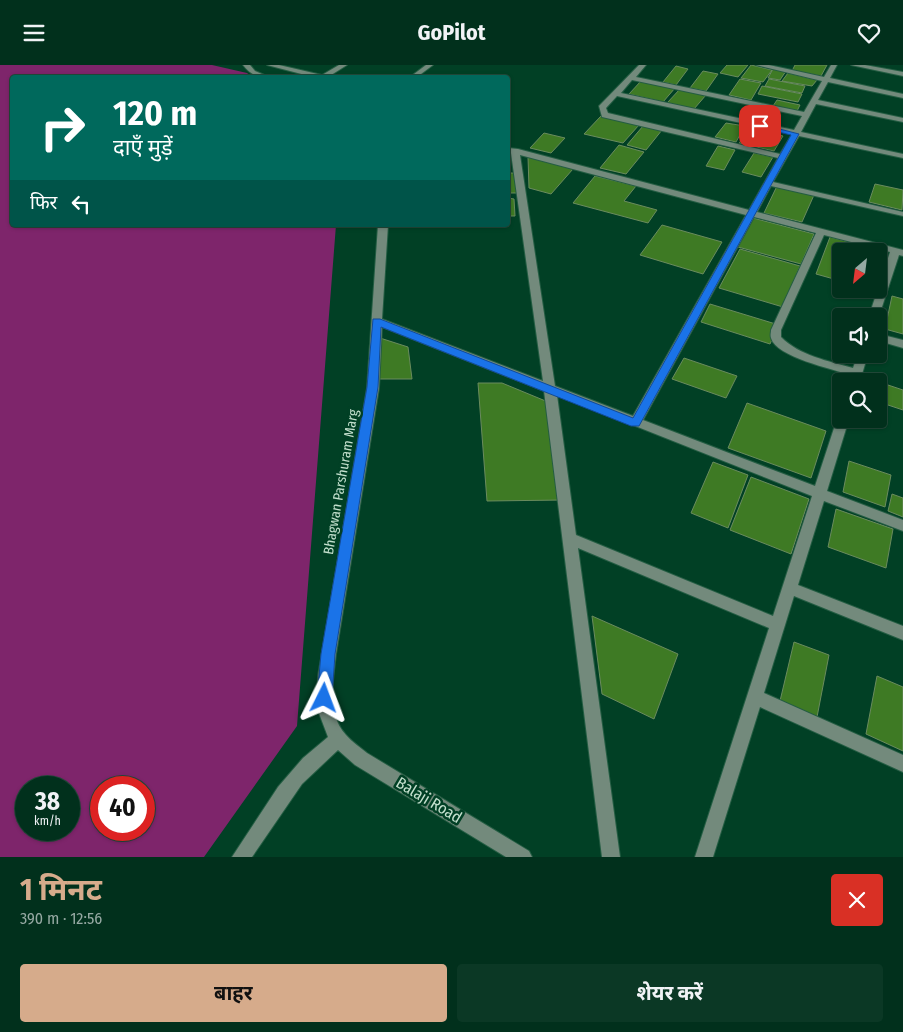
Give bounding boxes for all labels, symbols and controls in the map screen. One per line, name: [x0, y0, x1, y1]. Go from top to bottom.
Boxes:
icon: menu: [20, 19, 48, 47]
text: GoPilot: [418, 19, 485, 46]
icon: heart: [855, 19, 883, 47]
text: 120 m: [113, 92, 197, 134]
icon: right: [30, 95, 95, 160]
pin: [739, 105, 781, 147]
icon: arrive: [746, 112, 774, 140]
text: दाएँ मुड़ें: [113, 134, 173, 161]
icon: left: [67, 190, 95, 218]
text: फिर: [30, 191, 57, 214]
north arrow: [832, 243, 888, 297]
map controls: [832, 243, 887, 428]
button: sound: [832, 308, 887, 363]
button: search: [832, 373, 887, 428]
street label: Bhagwan Parshuram Marg: [320, 408, 362, 556]
position arrow: [297, 671, 349, 723]
street label: Balaji Road: [393, 773, 465, 827]
speed limit sign: 40: [90, 776, 155, 841]
text: 38: [35, 787, 60, 817]
text: km/h: [34, 814, 61, 828]
text: 1 मिनट: [20, 872, 102, 908]
button: close: [831, 874, 883, 926]
text: 390 m · 12:56: [20, 909, 102, 928]
button: बाहर: [20, 964, 447, 1022]
button: शेयर करें: [457, 964, 883, 1022]

